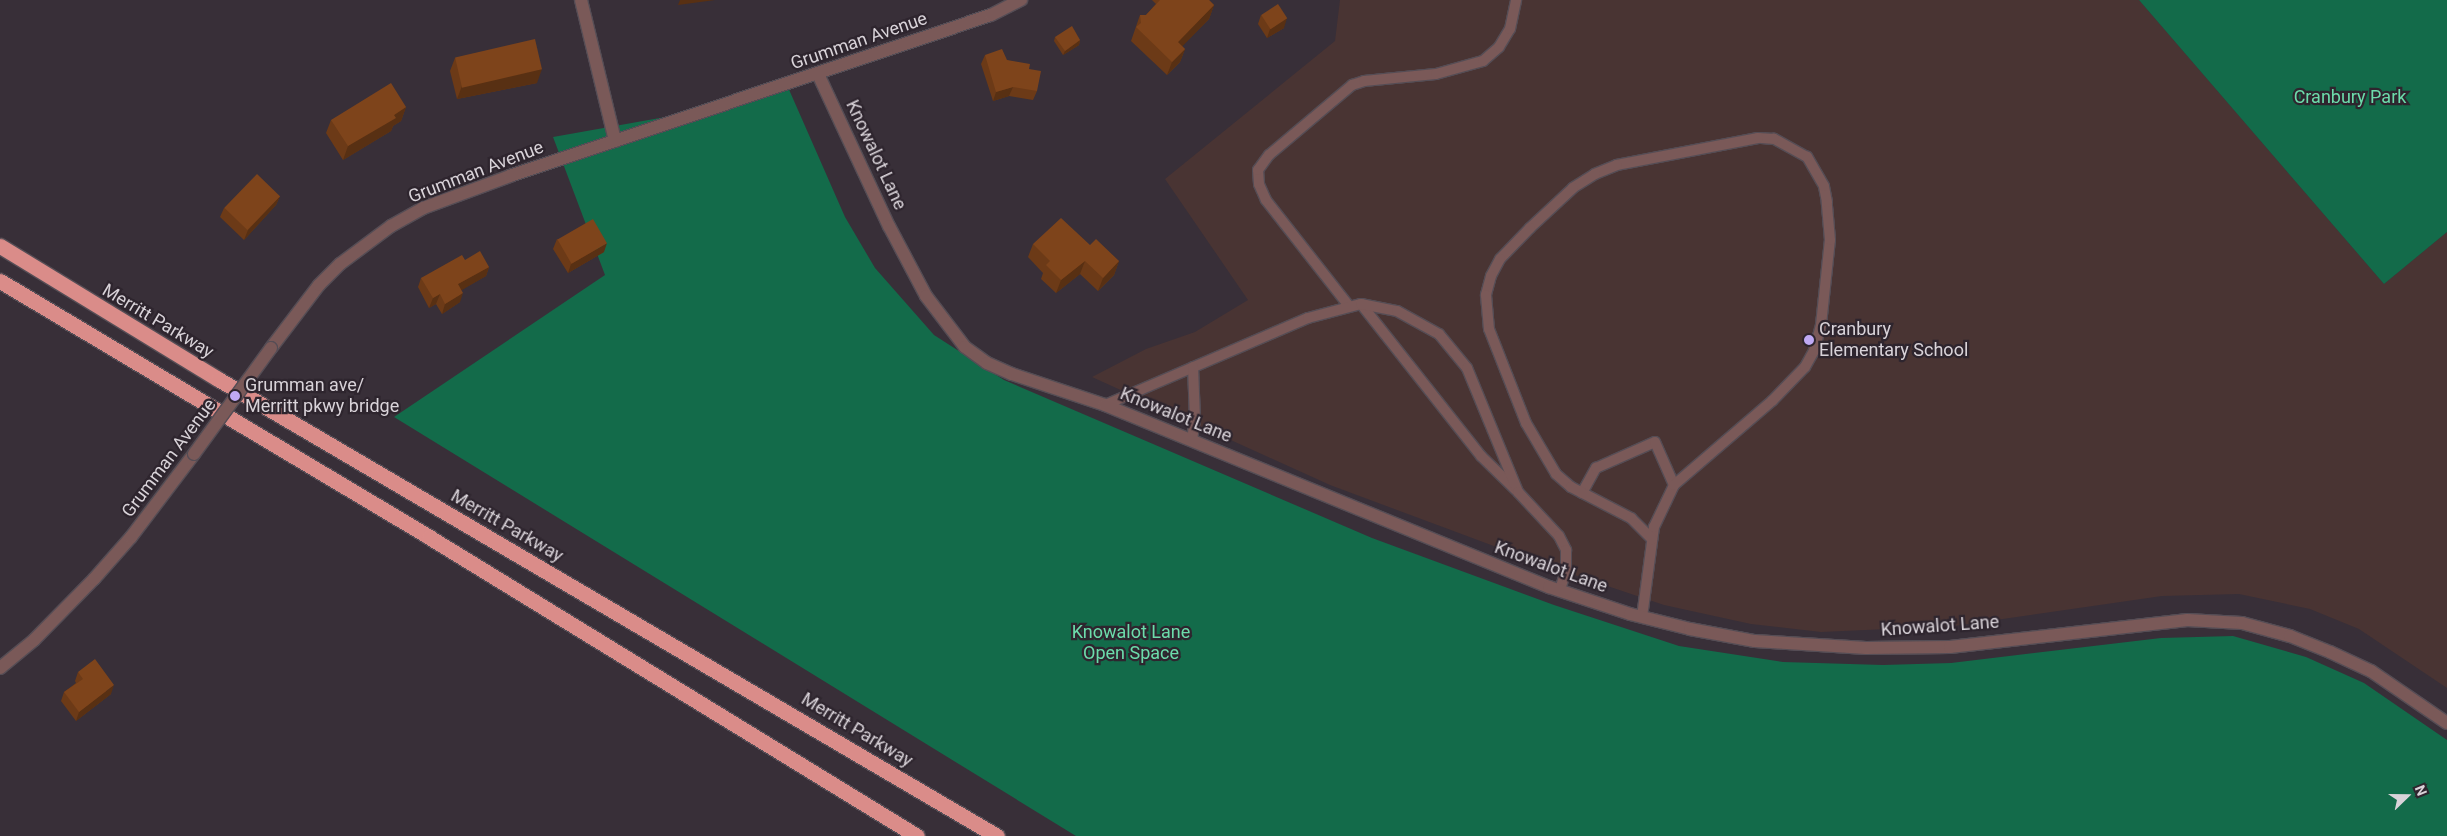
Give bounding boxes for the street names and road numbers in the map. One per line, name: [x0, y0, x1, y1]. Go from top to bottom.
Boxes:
street label: Grumman Avenue: [788, 8, 930, 74]
street label: Knowalot Lane: [841, 97, 911, 213]
street label: Grumman Avenue: [405, 136, 547, 208]
street label: Merritt Parkway: [98, 279, 218, 363]
street label: Knowalot Lane: [1117, 383, 1235, 447]
street label: Grumman Avenue: [117, 394, 221, 522]
street label: Merritt Parkway: [447, 485, 567, 567]
street label: Knowalot Lane: [1492, 537, 1610, 597]
street label: Knowalot Lane: [1880, 611, 2000, 641]
street label: Merritt Parkway: [797, 688, 917, 772]

